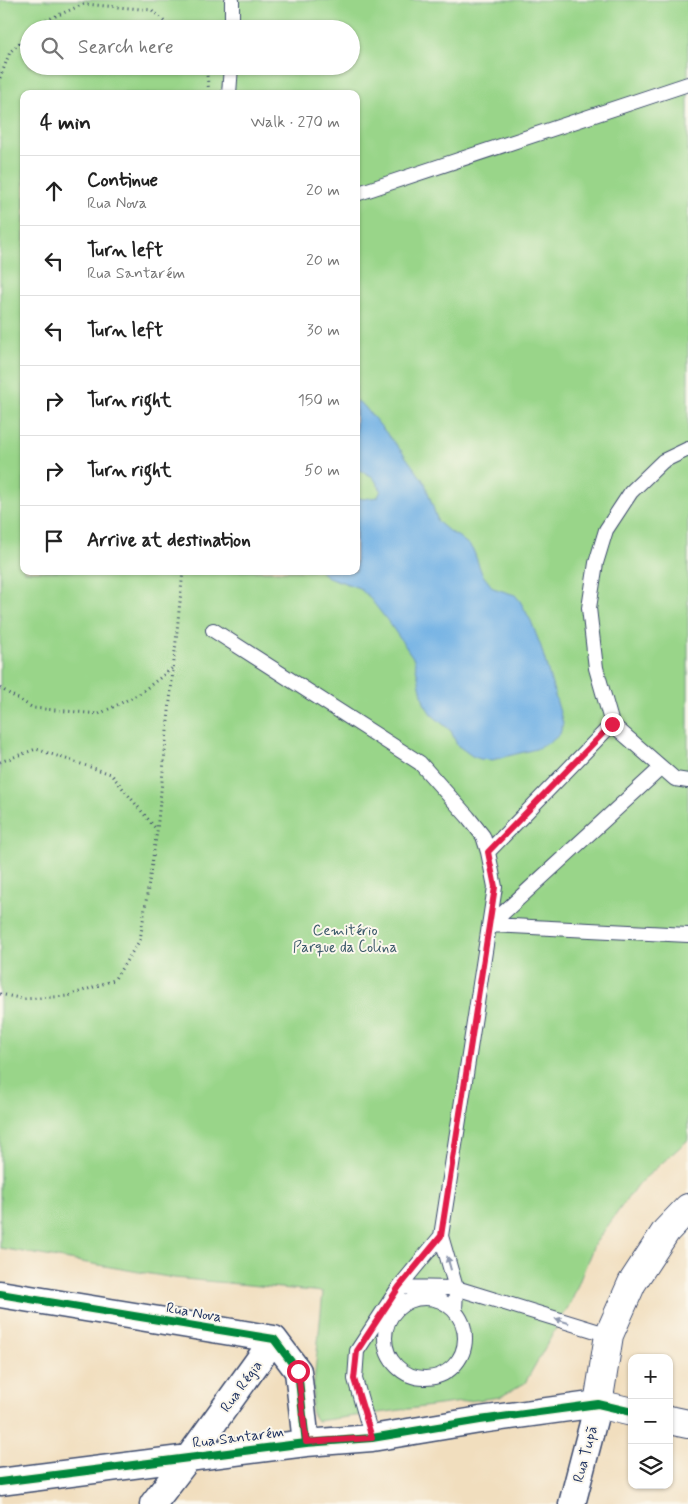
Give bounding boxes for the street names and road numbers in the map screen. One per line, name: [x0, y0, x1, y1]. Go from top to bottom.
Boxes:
street label: Rua Nova: [164, 1298, 224, 1328]
street label: Rua Régia: [216, 1357, 267, 1417]
street label: Rua Santarém: [191, 1422, 285, 1454]
street label: Rua Tupã: [569, 1424, 603, 1485]

